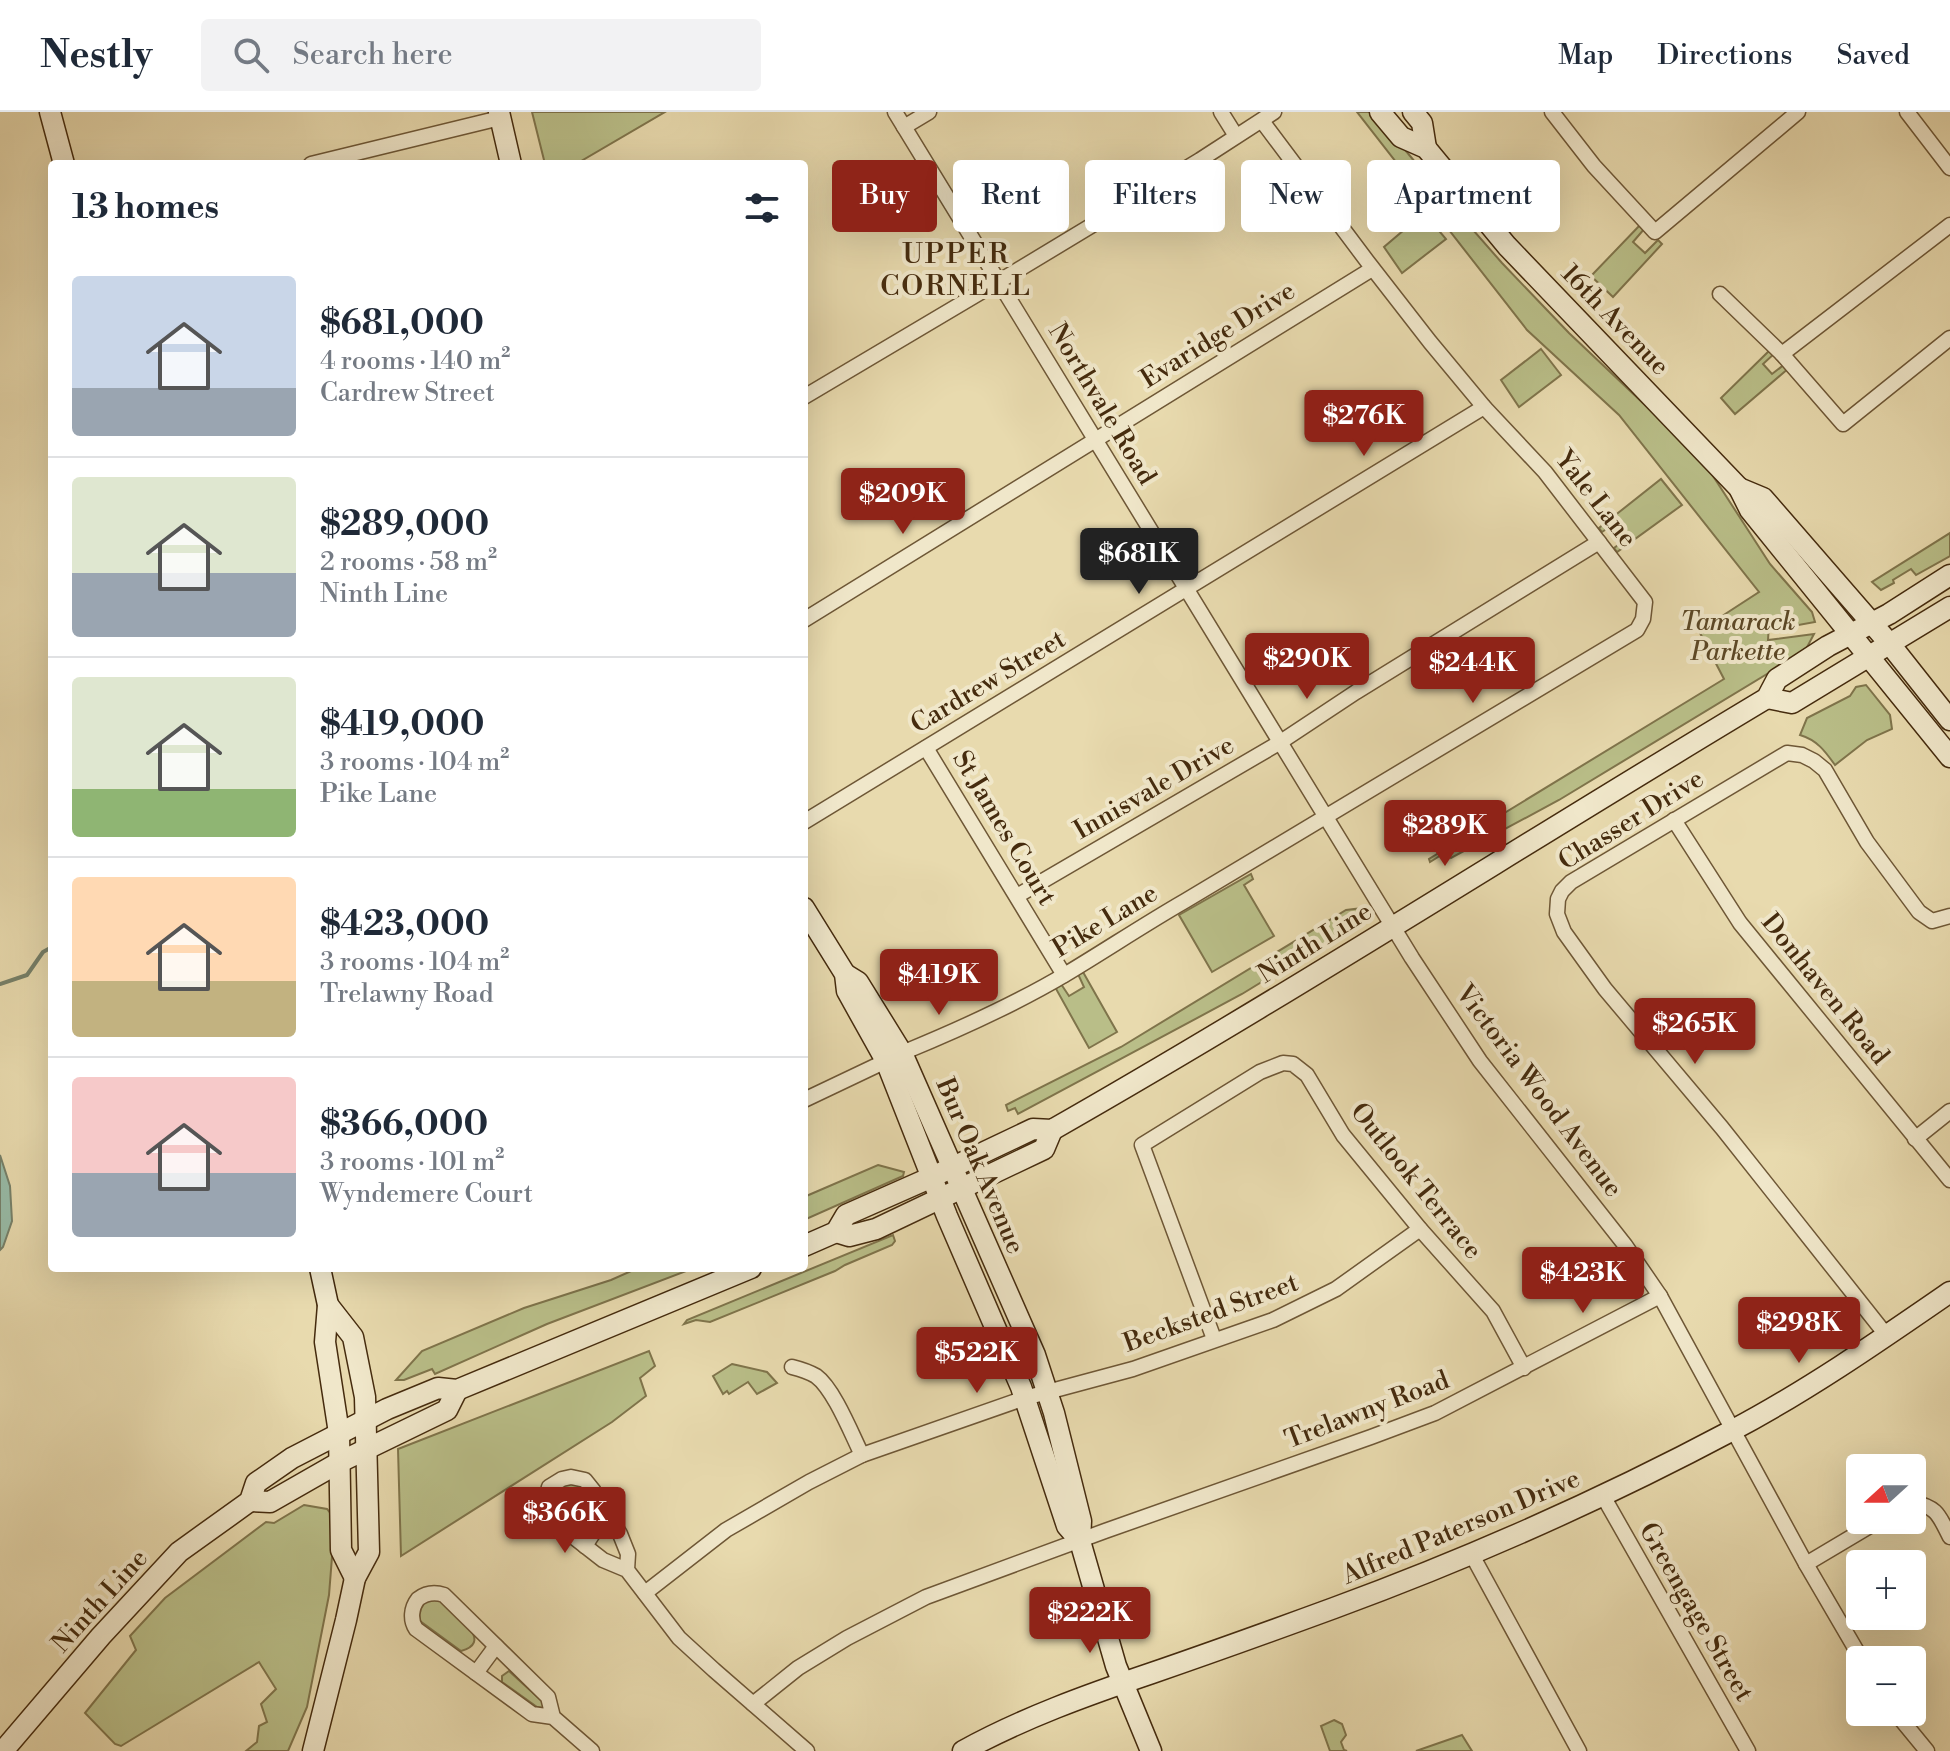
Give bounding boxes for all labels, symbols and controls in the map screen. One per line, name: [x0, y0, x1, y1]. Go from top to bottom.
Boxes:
search box: [201, 19, 761, 91]
text: Nestly: [40, 32, 153, 79]
icon: search: [229, 33, 273, 77]
text: Search here: [293, 36, 453, 74]
text: Map: [1558, 38, 1613, 73]
text: Directions: [1657, 38, 1792, 73]
text: Saved: [1836, 38, 1910, 73]
chip: Buy: [832, 160, 937, 232]
chip: Rent: [953, 160, 1069, 232]
chip: Filters: [1085, 160, 1225, 232]
chip: New: [1241, 160, 1351, 232]
chip: Apartment: [1367, 160, 1560, 232]
icon: filters: [740, 186, 784, 230]
text: 13 homes: [72, 187, 219, 229]
district label: UPPER CORNELL: [880, 237, 1032, 304]
street label: 16th Avenue: [1554, 258, 1676, 382]
street label: Evaridge Drive: [1135, 275, 1301, 395]
text: $681,000: [320, 303, 484, 345]
icon: home: [136, 308, 232, 404]
street label: Northvale Road: [1041, 317, 1163, 491]
text: 4 rooms · 140 m²: [320, 345, 510, 377]
text: Cardrew Street: [320, 377, 495, 409]
pin: $276K: [1308, 390, 1420, 458]
text: $276K: [1322, 400, 1406, 432]
street label: Yale Lane: [1547, 443, 1644, 554]
pin: $209K: [847, 468, 959, 536]
text: $209K: [859, 478, 947, 510]
text: $289,000: [320, 504, 489, 546]
icon: home: [136, 509, 232, 605]
pin: $681K: [1083, 528, 1195, 596]
text: $681K: [1098, 538, 1180, 570]
text: 2 rooms · 58 m²: [320, 546, 497, 578]
text: Ninth Line: [320, 578, 448, 610]
park label: Tamarack Parkette: [1680, 606, 1796, 668]
street label: Cardrew Street: [905, 623, 1071, 741]
pin: $290K: [1251, 633, 1363, 701]
pin: $244K: [1417, 637, 1529, 705]
text: $290K: [1263, 643, 1351, 675]
text: $244K: [1429, 647, 1517, 679]
text: $419,000: [320, 704, 484, 746]
icon: home: [136, 709, 232, 805]
street label: Innisvale Drive: [1068, 729, 1240, 847]
street label: St James Court: [945, 745, 1063, 911]
text: 3 rooms · 104 m²: [320, 746, 509, 778]
street label: Chasser Drive: [1552, 763, 1710, 877]
text: Pike Lane: [320, 778, 437, 810]
pin: $289K: [1389, 800, 1501, 868]
text: $289K: [1402, 810, 1488, 842]
street label: Pike Lane: [1047, 877, 1163, 965]
street label: Ninth Line: [1252, 895, 1378, 991]
text: $423,000: [320, 904, 489, 946]
street label: Donhaven Road: [1754, 907, 1896, 1071]
icon: home: [136, 909, 232, 1005]
text: 3 rooms · 104 m²: [320, 946, 509, 978]
pin: $419K: [883, 949, 995, 1017]
text: $419K: [898, 959, 980, 991]
text: Trelawny Road: [320, 978, 494, 1010]
street label: Victoria Wood Avenue: [1448, 978, 1629, 1204]
pin: $265K: [1639, 998, 1751, 1066]
text: $265K: [1652, 1008, 1738, 1040]
street label: Bur Oak Avenue: [928, 1072, 1031, 1259]
street label: Outlook Terrace: [1343, 1096, 1489, 1266]
text: $366,000: [320, 1104, 488, 1146]
icon: home: [136, 1109, 232, 1205]
text: 3 rooms · 101 m²: [320, 1146, 504, 1178]
text: Wyndemere Court: [320, 1178, 533, 1210]
pin: $423K: [1527, 1247, 1639, 1315]
text: $423K: [1540, 1257, 1626, 1289]
street label: Becksted Street: [1118, 1267, 1303, 1360]
pin: $298K: [1743, 1297, 1855, 1365]
text: $298K: [1756, 1307, 1842, 1339]
pin: $522K: [921, 1327, 1033, 1395]
text: $522K: [934, 1337, 1020, 1369]
street label: Trelawny Road: [1280, 1364, 1454, 1456]
north arrow: [1846, 1454, 1926, 1534]
map controls: [1846, 1454, 1926, 1726]
street label: Alfred Paterson Drive: [1336, 1462, 1585, 1592]
pin: $366K: [509, 1487, 621, 1555]
text: $366K: [523, 1497, 607, 1529]
street label: Greengage Street: [1632, 1517, 1760, 1707]
street label: Ninth Line: [45, 1543, 155, 1659]
button: +: [1846, 1550, 1926, 1630]
pin: $222K: [1034, 1587, 1146, 1655]
text: $222K: [1047, 1597, 1133, 1629]
button: −: [1846, 1646, 1926, 1726]

